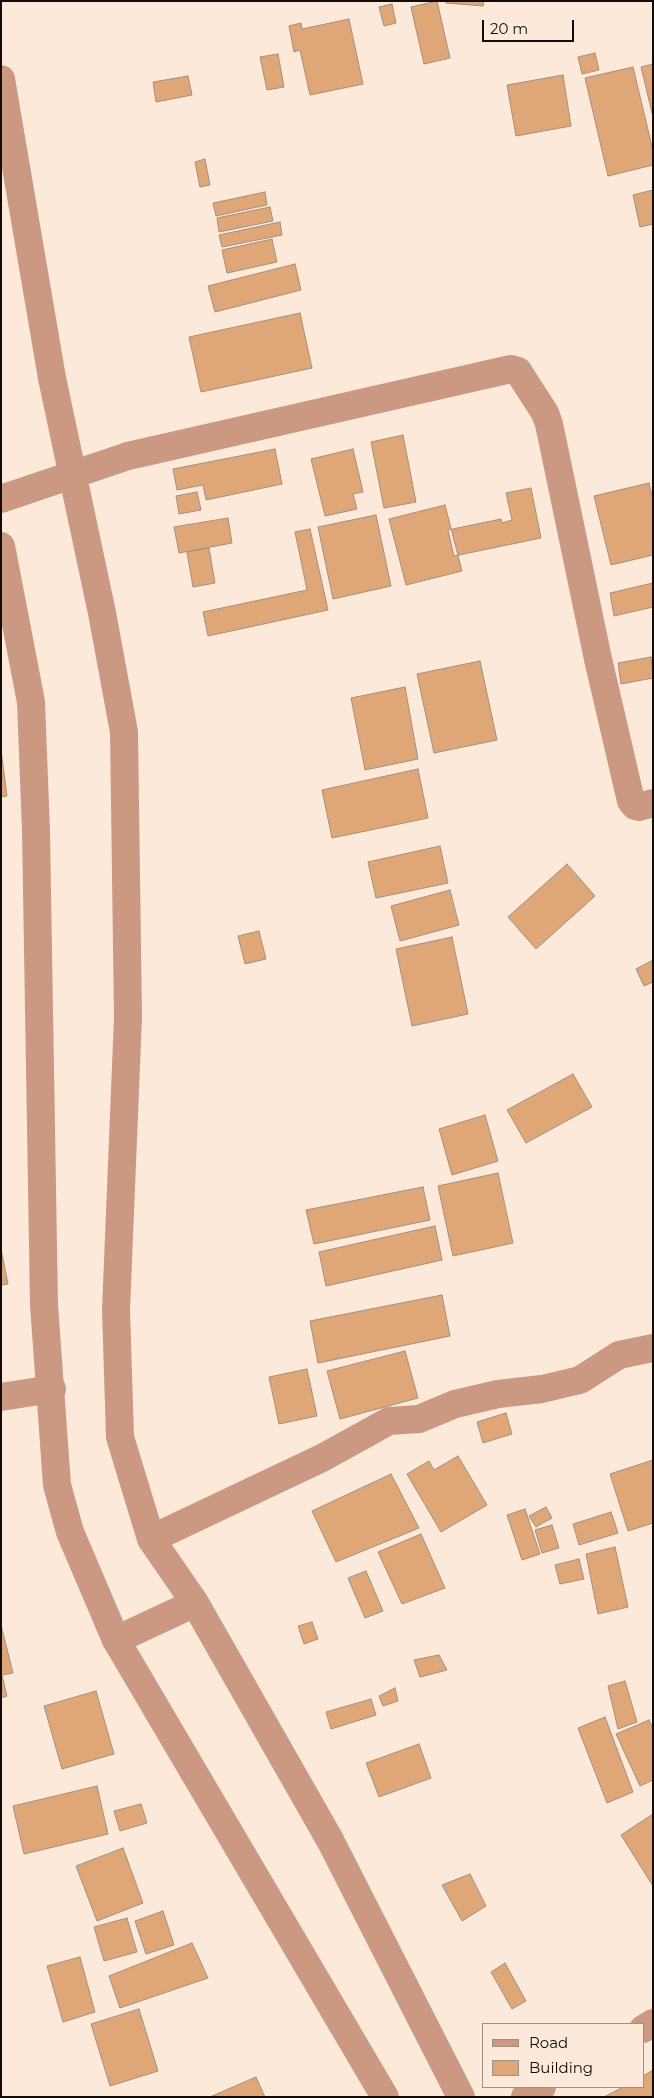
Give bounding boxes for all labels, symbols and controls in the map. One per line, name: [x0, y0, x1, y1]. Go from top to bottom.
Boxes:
scale bar: [484, 10, 576, 42]
text: 20 m: [490, 19, 528, 38]
legend: [482, 2023, 644, 2088]
text: Road: [529, 2033, 568, 2052]
text: Building: [529, 2058, 593, 2077]

